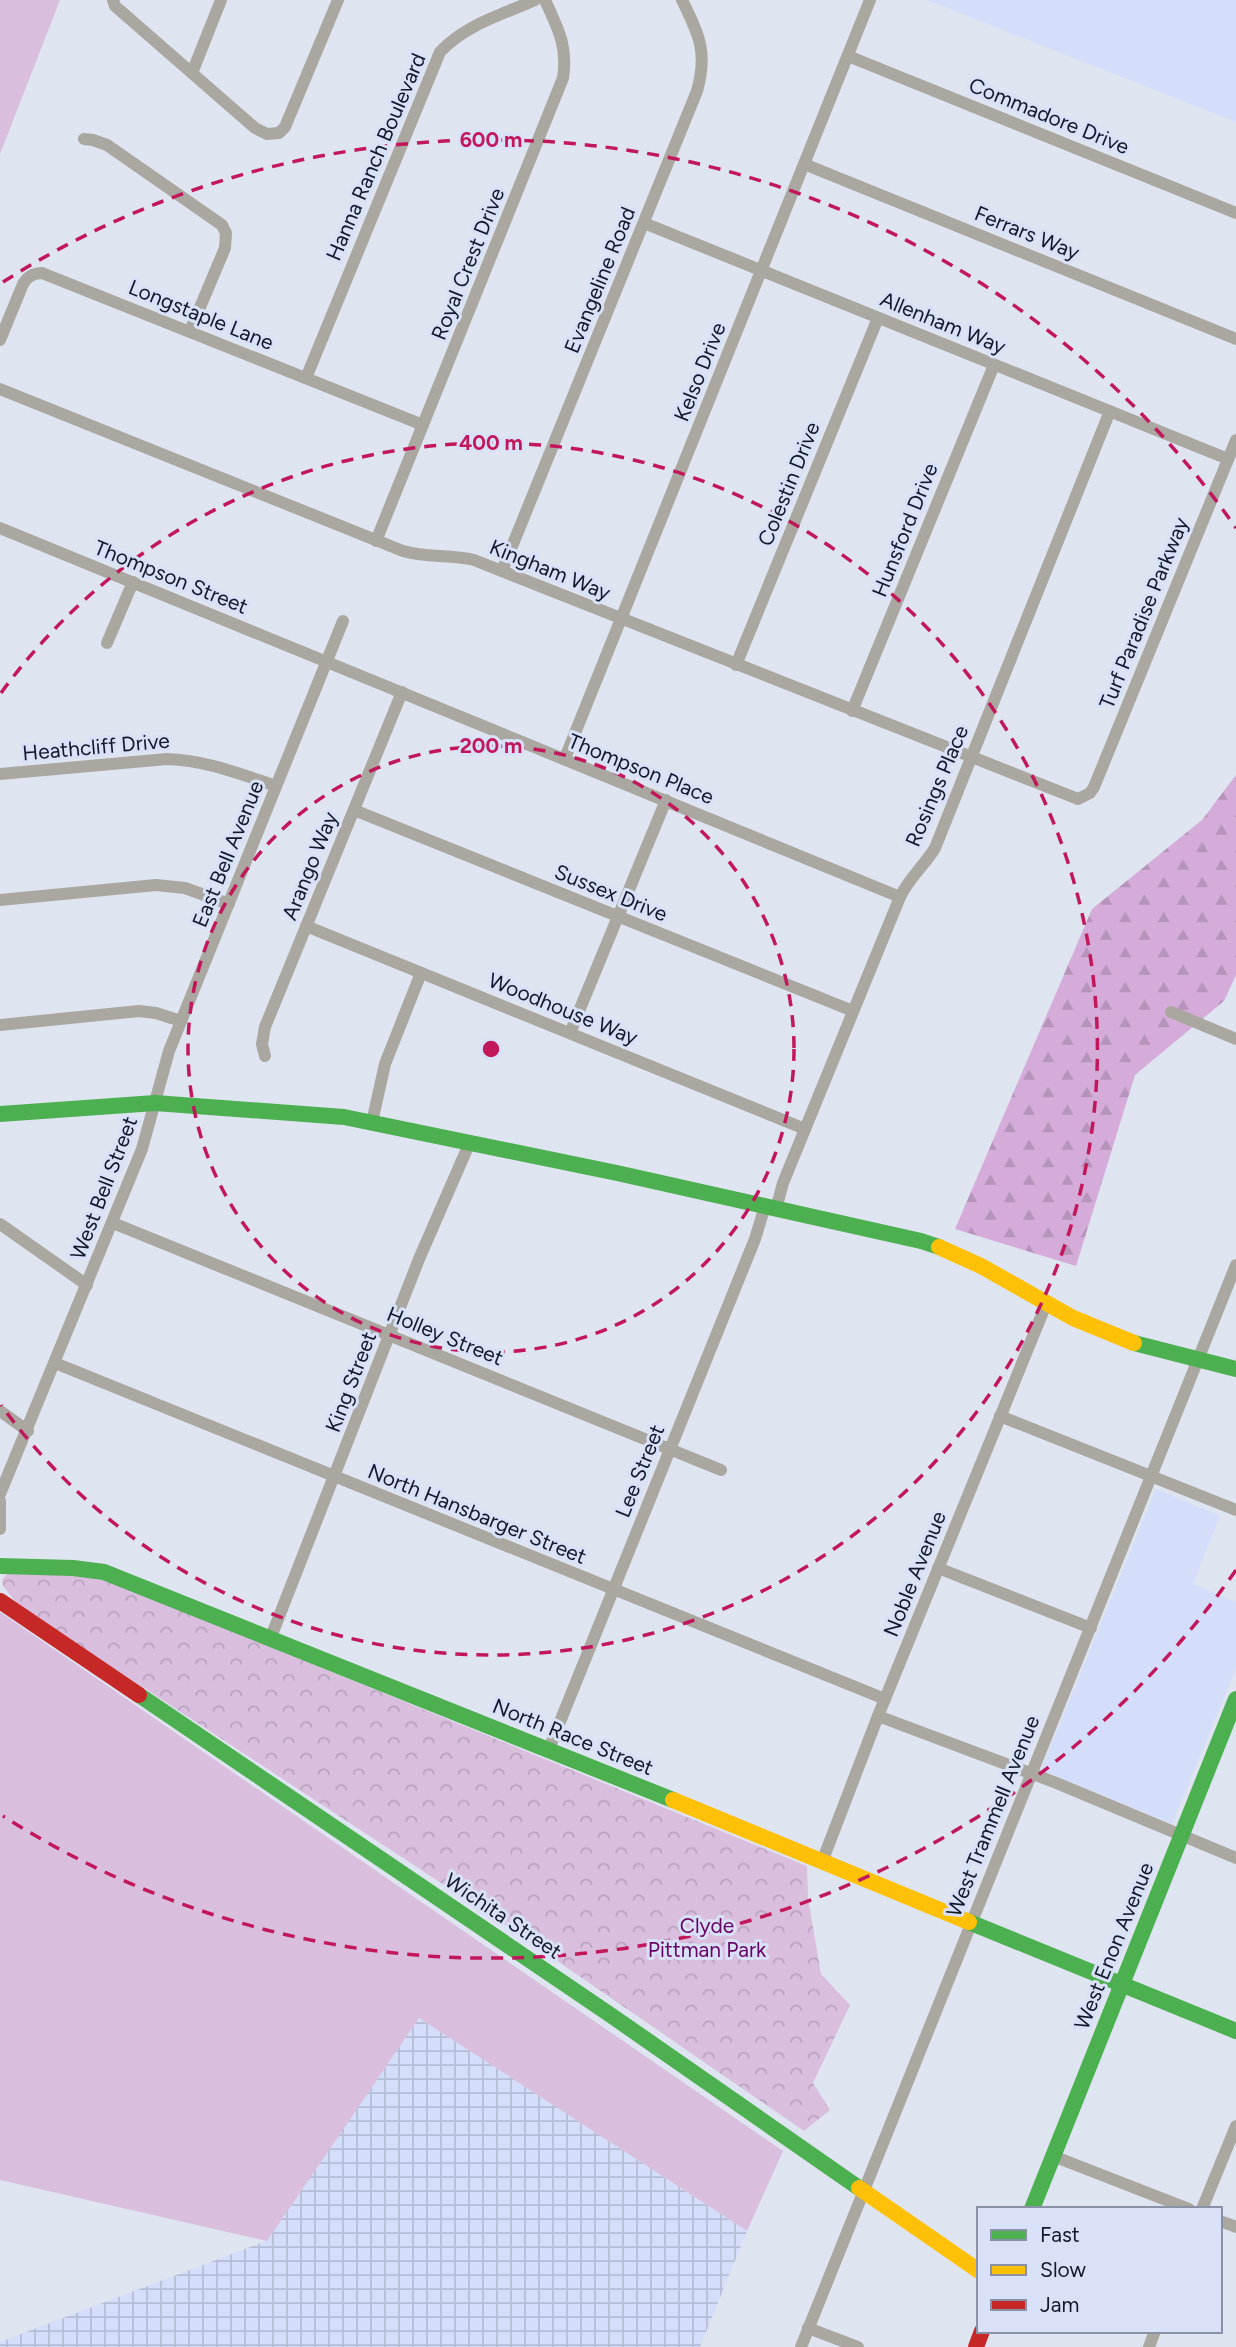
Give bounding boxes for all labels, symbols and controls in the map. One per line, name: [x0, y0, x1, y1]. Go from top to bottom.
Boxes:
street label: Hanna Ranch Boulevard: [320, 49, 431, 264]
street label: Commadore Drive: [965, 72, 1133, 159]
text: 600 m: [460, 127, 522, 152]
street label: Royal Crest Drive: [426, 184, 509, 343]
street label: Ferrars Way: [971, 200, 1083, 265]
street label: Evangeline Road: [559, 203, 640, 357]
street label: Longstaple Lane: [125, 274, 277, 355]
street label: Allenham Way: [877, 286, 1010, 359]
street label: Kelso Drive: [668, 319, 731, 425]
street label: Colestin Drive: [752, 418, 825, 549]
text: 400 m: [459, 430, 523, 455]
street label: Hunsford Drive: [866, 459, 943, 600]
street label: Turf Paradise Parkway: [1094, 513, 1193, 712]
street label: Thompson Street: [91, 534, 252, 619]
street label: Kingham Way: [486, 534, 614, 605]
street label: Rosings Place: [900, 721, 973, 850]
street label: Heathcliff Drive: [21, 728, 171, 765]
street label: Thompson Place: [565, 728, 718, 809]
text: 200 m: [460, 733, 522, 758]
street label: East Bell Avenue: [187, 777, 268, 931]
street label: Arango Way: [277, 808, 343, 924]
street label: Sussex Drive: [551, 859, 671, 926]
street label: Woodhouse Way: [485, 967, 642, 1050]
centre of rings: [479, 1037, 503, 1061]
street label: West Bell Street: [65, 1113, 142, 1263]
street label: Holley Street: [383, 1301, 507, 1370]
street label: King Street: [320, 1328, 381, 1436]
street label: Lee Street: [610, 1421, 669, 1521]
street label: North Hansbarger Street: [364, 1458, 590, 1569]
street label: Noble Avenue: [878, 1507, 951, 1640]
street label: North Race Street: [489, 1693, 657, 1780]
street label: West Trammell Avenue: [941, 1712, 1044, 1920]
street label: West Enon Avenue: [1069, 1859, 1158, 2033]
street label: Wichita Street: [440, 1867, 567, 1964]
park label: Clyde Pittman Park: [648, 1913, 767, 1962]
legend: [977, 2207, 1222, 2333]
text: Fast: [1040, 2222, 1080, 2247]
text: Slow: [1040, 2257, 1086, 2282]
text: Jam: [1040, 2292, 1079, 2317]

